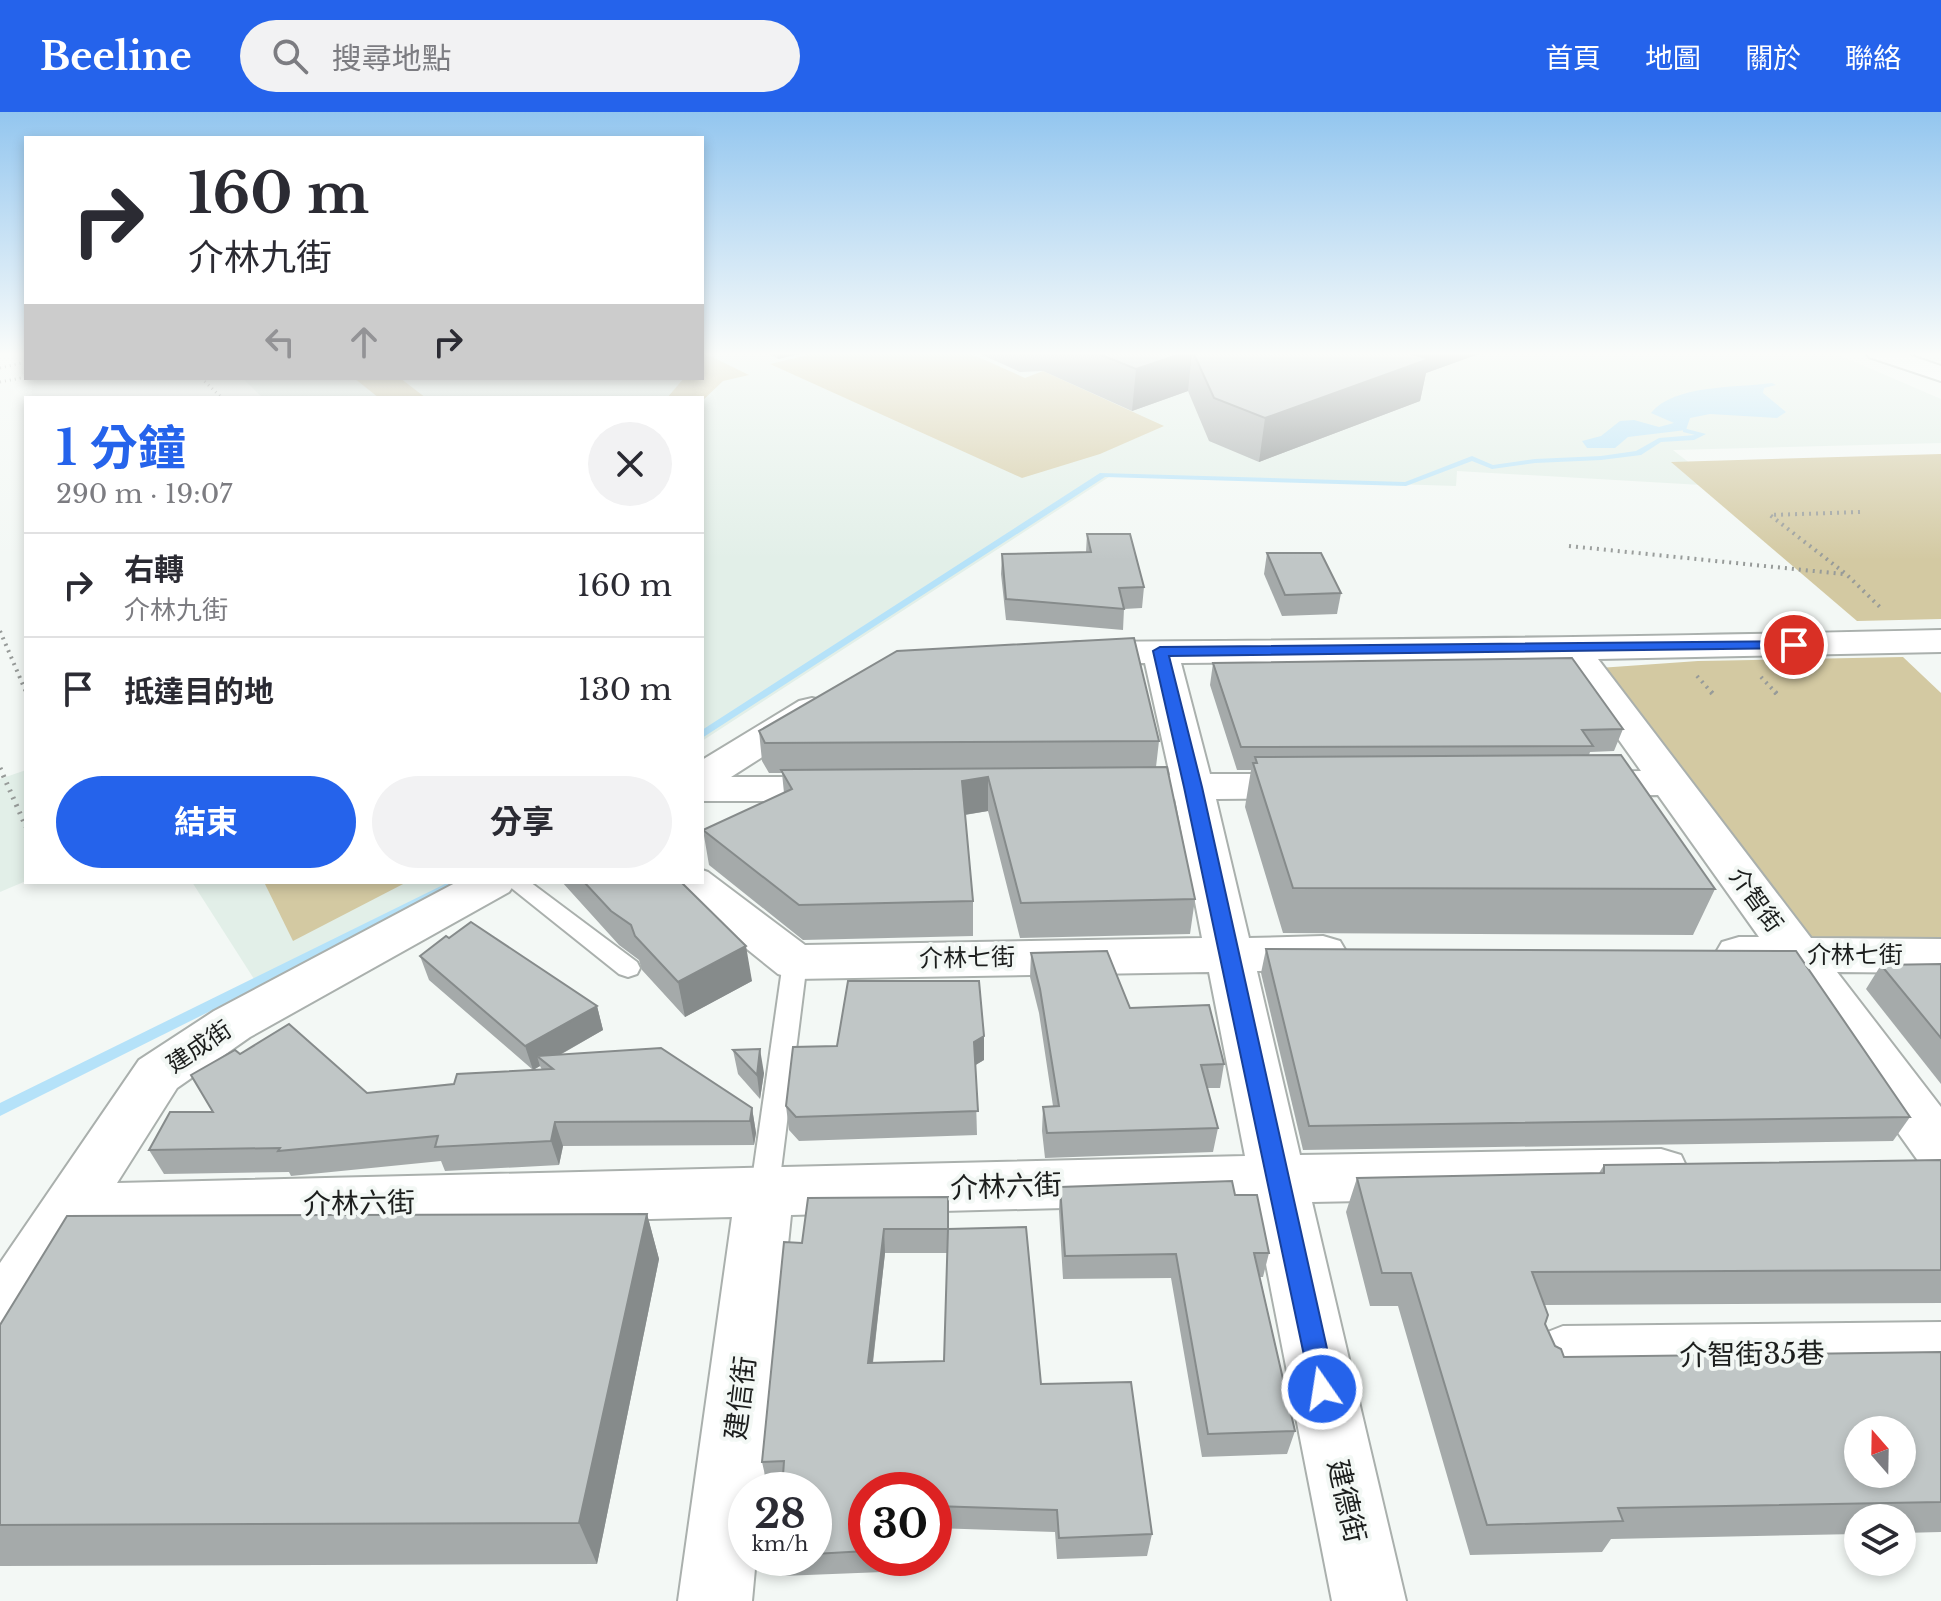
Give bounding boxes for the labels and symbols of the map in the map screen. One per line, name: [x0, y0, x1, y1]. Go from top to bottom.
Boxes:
pin: [1760, 611, 1828, 679]
street label: 介智街: [1724, 862, 1789, 937]
street label: 介林七街: [1807, 940, 1903, 969]
street label: 介林七街: [919, 942, 1015, 973]
street label: 建成街: [161, 1014, 237, 1079]
street label: 介林六街: [949, 1167, 1063, 1206]
street label: 介林六街: [303, 1185, 415, 1222]
street label: 介智街35巷: [1679, 1336, 1825, 1373]
position arrow: [1280, 1347, 1364, 1431]
street label: 建信街: [718, 1354, 763, 1442]
north arrow: [1844, 1416, 1916, 1488]
street label: 建德街: [1320, 1456, 1373, 1546]
speed limit sign: 30: [848, 1472, 952, 1576]

